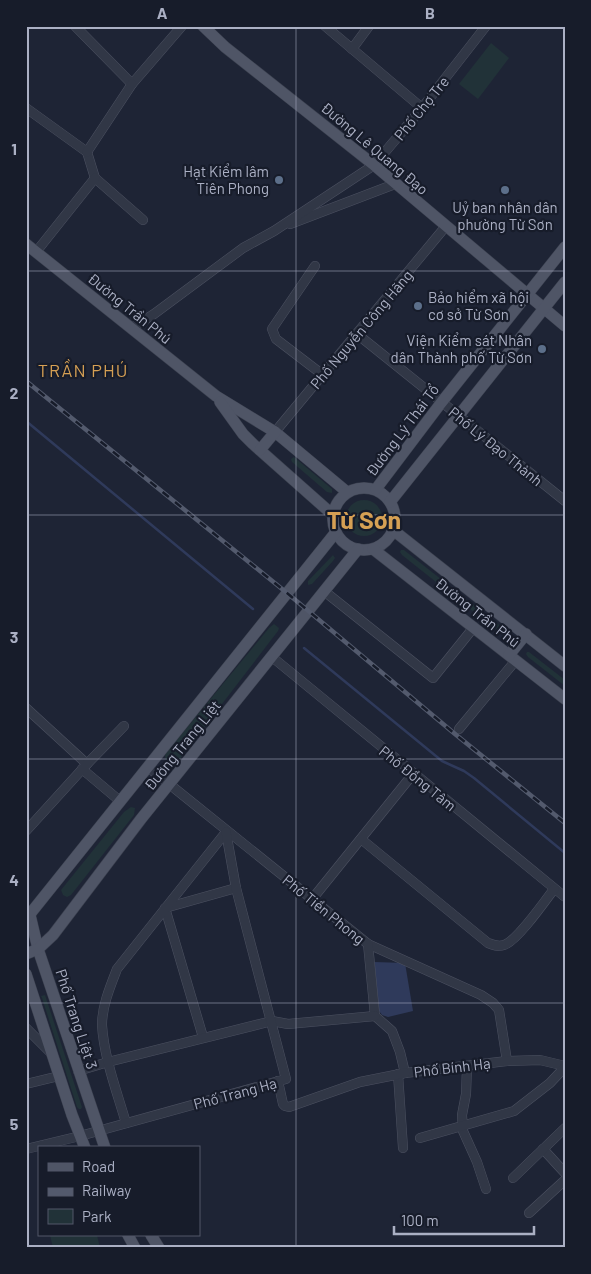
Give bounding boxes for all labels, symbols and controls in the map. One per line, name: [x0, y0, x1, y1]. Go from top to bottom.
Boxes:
text: A: [157, 3, 168, 22]
text: B: [425, 3, 435, 22]
street label: Phố Chợ Tre: [390, 72, 452, 144]
street label: Đường Lê Quang Đạo: [318, 98, 432, 198]
text: 1: [11, 139, 17, 158]
place label: Hạt Kiểm lâm Tiên Phong: [183, 162, 269, 197]
marker: Hạt Kiểm lâm Tiên Phong: [273, 174, 285, 186]
marker: Uỷ ban nhân dân phường Từ Sơn: [499, 184, 511, 196]
place label: Uỷ ban nhân dân phường Từ Sơn: [452, 198, 558, 233]
street label: Phố Nguyễn Công Hãng: [306, 266, 416, 392]
street label: Đường Trần Phú: [85, 269, 175, 347]
place label: Bảo hiểm xã hội cơ sở Từ Sơn: [428, 288, 529, 323]
marker: Bảo hiểm xã hội cơ sở Từ Sơn: [412, 300, 424, 312]
place label: Viện Kiểm sát Nhân dân Thành phố Từ Sơn: [391, 331, 532, 366]
marker: Viện Kiểm sát Nhân dân Thành phố Từ Sơn: [536, 343, 548, 355]
district label: TRẦN PHÚ: [38, 359, 128, 381]
street label: Đường Lý Thái Tổ: [362, 381, 442, 479]
text: 2: [10, 383, 19, 402]
street label: Phố Lý Đạo Thành: [445, 403, 547, 489]
district label: Từ Sơn: [327, 504, 401, 534]
street label: Đường Trần Phú: [432, 573, 524, 651]
text: 3: [10, 627, 18, 646]
street label: Đường Trang Liệt: [140, 696, 224, 794]
street label: Phố Đồng Tâm: [376, 742, 460, 814]
text: 4: [9, 870, 19, 889]
street label: Phố Tiền Phong: [279, 870, 369, 948]
street label: Phố Trang Liệt 3: [52, 967, 102, 1071]
street label: Phố Bính Hạ: [413, 1053, 491, 1081]
street label: Phố Trang Hạ: [191, 1073, 279, 1113]
text: 5: [10, 1114, 19, 1133]
legend: [38, 1146, 200, 1236]
text: Road: [82, 1157, 115, 1175]
text: Railway: [82, 1181, 131, 1199]
scale bar: [394, 1204, 534, 1236]
text: Park: [82, 1207, 112, 1225]
text: 100 m: [401, 1211, 439, 1229]

